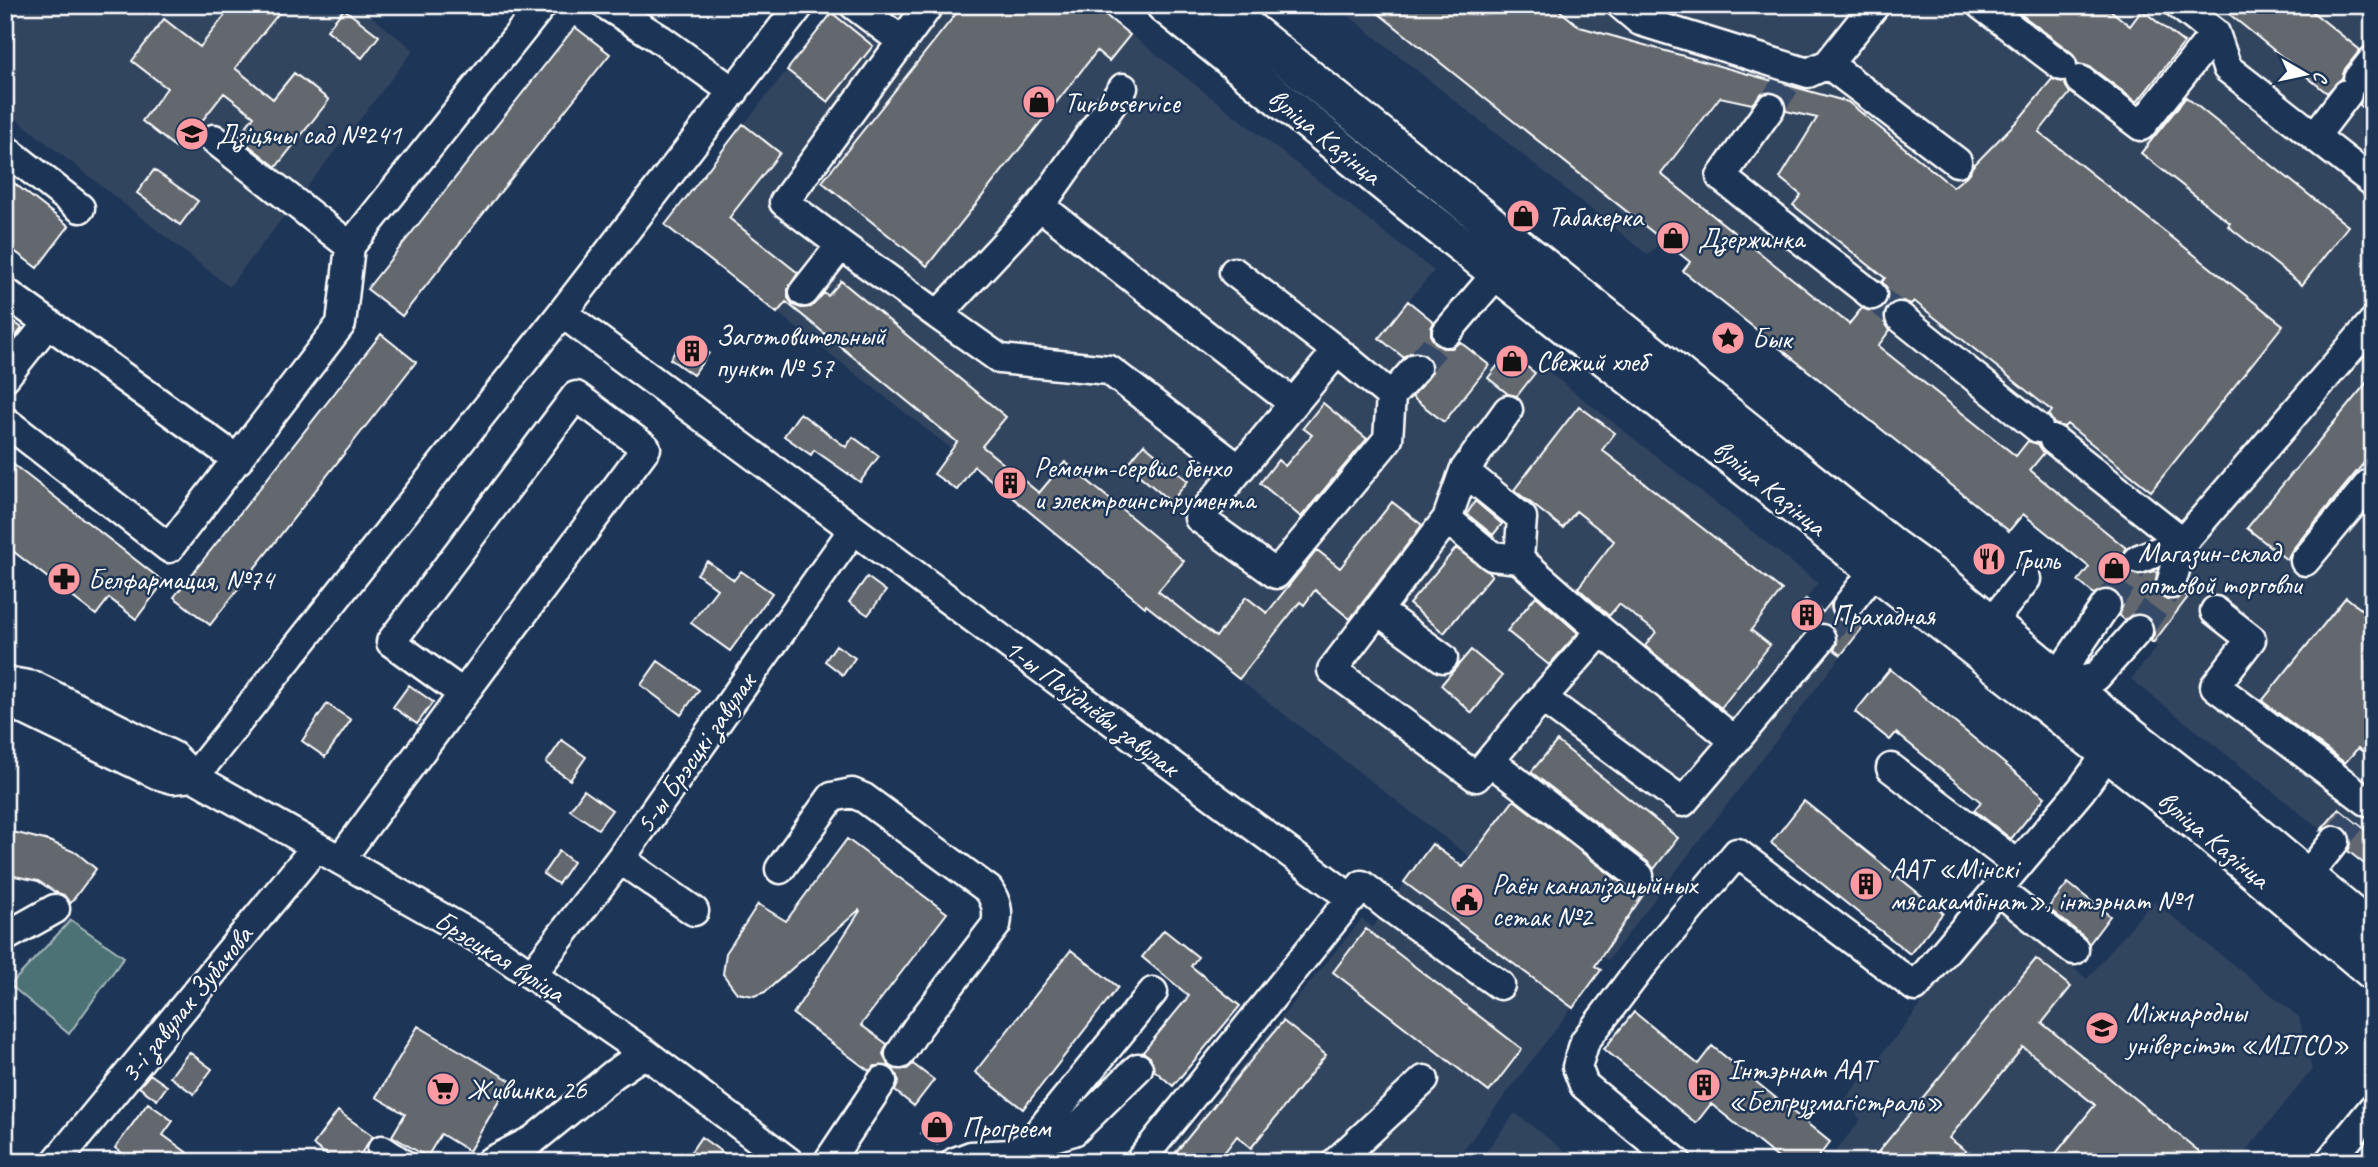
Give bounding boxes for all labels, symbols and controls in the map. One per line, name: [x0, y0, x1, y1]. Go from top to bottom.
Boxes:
north arrow: [2270, 38, 2340, 108]
text: С: [2308, 70, 2333, 86]
street label: вуліца Казінца: [1261, 80, 1390, 193]
shop icon: Turboservice: [1020, 83, 1058, 121]
place label: Turboservice: [1064, 85, 1181, 120]
school or university icon: Дзіцячы сад №241: [173, 115, 211, 153]
place label: Дзіцячы сад №241: [216, 117, 403, 153]
shop icon: Табакерка: [1504, 197, 1542, 235]
place label: Табакерка: [1548, 199, 1645, 234]
shop icon: Дзержинка: [1654, 219, 1692, 257]
place label: Дзержинка: [1698, 221, 1806, 257]
place label: Заготовительный пункт № 57: [716, 318, 887, 385]
place icon: Бык: [1709, 319, 1747, 357]
place label: Бык: [1752, 321, 1794, 356]
building icon: Заготовительный пункт № 57: [673, 332, 711, 370]
shop icon: Свежий хлеб: [1493, 342, 1531, 380]
place label: Свежий хлеб: [1536, 344, 1652, 379]
street label: вуліца Казінца: [1706, 431, 1835, 544]
place label: Ремонт-сервис бенхо и электроинструмента: [1034, 450, 1257, 517]
building icon: Ремонт-сервис бенхо и электроинструмента: [991, 464, 1029, 502]
place label: Магазин-склад оптовой торговли: [2138, 535, 2304, 602]
restaurant icon: Гриль: [1970, 540, 2008, 578]
place label: Гриль: [2014, 542, 2062, 577]
shop icon: Магазин-склад оптовой торговли: [2095, 549, 2133, 587]
pharmacy icon: Белфармация, №74: [45, 560, 83, 598]
place label: Белфармация, №74: [88, 562, 276, 597]
building icon: Прахадная: [1788, 596, 1826, 634]
place label: Прахадная: [1832, 598, 1936, 633]
street label: 1-ы Паўднёвы завулак: [997, 630, 1188, 786]
street label: 5-ы Брэсцкі завулак: [627, 664, 766, 841]
street label: вуліца Казінца: [2151, 782, 2278, 897]
place label: ААТ «Мінскі мясакамбінат», інтэрнат №1: [1890, 851, 2194, 918]
building icon: ААТ «Мінскі мясакамбінат», інтэрнат №1: [1847, 865, 1885, 903]
place label: Раён каналізацыйных сетак №2: [1492, 867, 1699, 934]
public building icon: Раён каналізацыйных сетак №2: [1448, 881, 1486, 919]
street label: Брэсцкая вуліца: [428, 902, 573, 1011]
street label: 3-і завулак Зубачова: [112, 917, 262, 1090]
place label: Міжнародны універсітэт «МІТСО»: [2124, 995, 2349, 1062]
school or university icon: Міжнародны універсітэт «МІТСО»: [2083, 1009, 2121, 1047]
place label: Інтэрнат ААТ «Белгрузмагістраль»: [1728, 1052, 1943, 1120]
building icon: Інтэрнат ААТ «Белгрузмагістраль»: [1685, 1066, 1723, 1104]
supermarket icon: Живинка 26: [424, 1070, 462, 1108]
place label: Живинка 26: [467, 1072, 588, 1107]
shop icon: Прогреем: [918, 1108, 956, 1146]
place label: Прогреем: [962, 1110, 1052, 1145]

